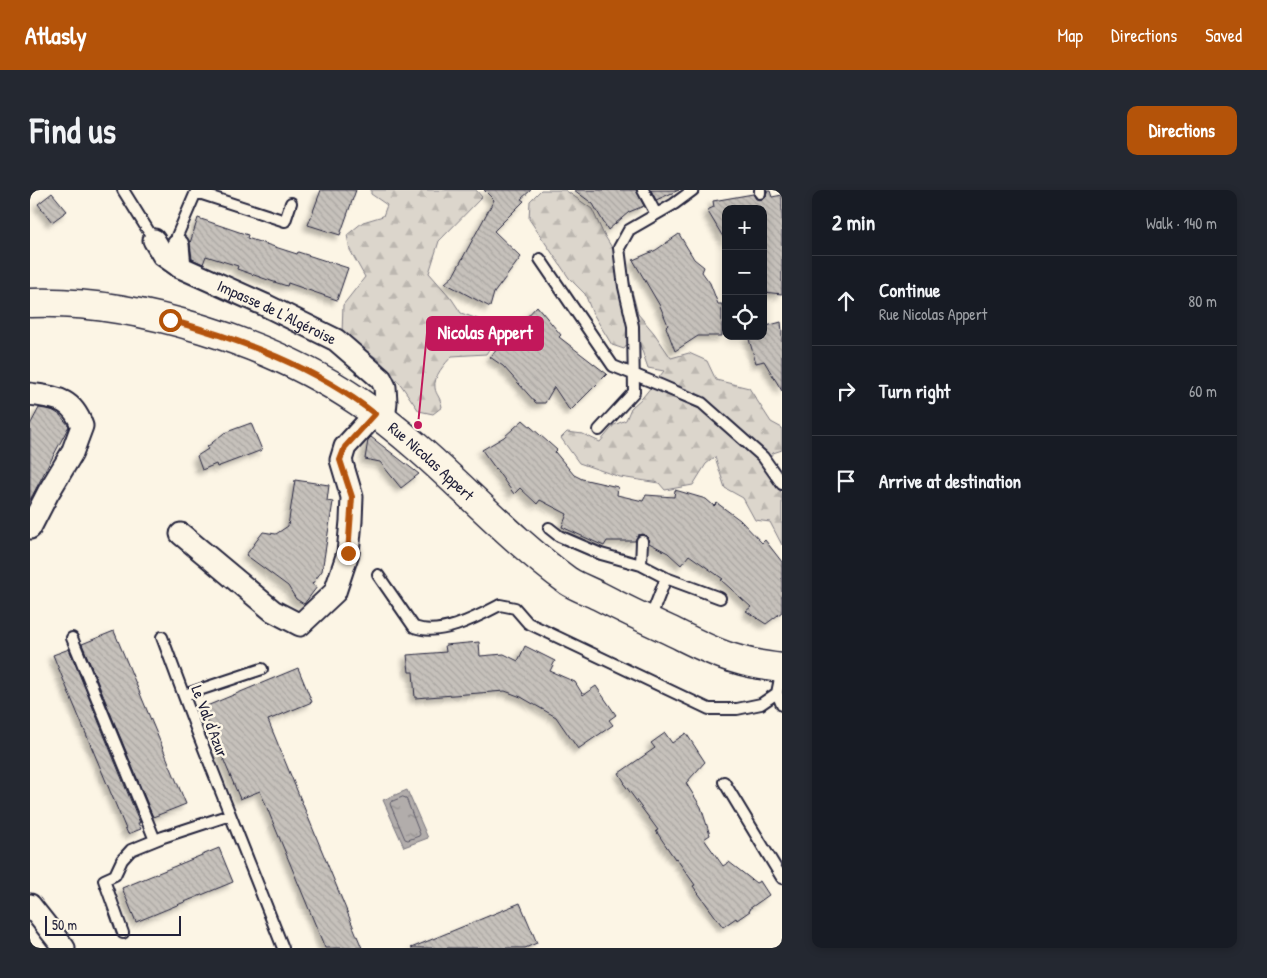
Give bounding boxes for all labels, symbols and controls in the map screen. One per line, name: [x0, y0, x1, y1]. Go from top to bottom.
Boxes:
text: Atlasly: [25, 19, 87, 51]
text: Map: [1058, 23, 1083, 48]
text: Directions: [1111, 23, 1177, 48]
text: Saved: [1205, 23, 1242, 48]
button: Directions: [1127, 106, 1237, 155]
text: Find us: [30, 107, 116, 154]
map controls: [722, 205, 767, 340]
button: +: [722, 205, 767, 250]
text: 2 min: [832, 208, 875, 237]
text: Walk · 140 m: [1146, 212, 1217, 234]
button: −: [722, 250, 767, 295]
street label: Impasse de L'Algéroise: [214, 274, 341, 350]
text: Continue: [879, 277, 940, 303]
icon: ahead: [832, 287, 860, 315]
text: 80 m: [1188, 290, 1217, 312]
button: locate: [722, 295, 767, 340]
text: Rue Nicolas Appert: [879, 303, 987, 325]
route start: [159, 309, 182, 332]
callout: Nicolas Appert: [427, 317, 543, 350]
text: Nicolas Appert: [437, 320, 533, 346]
icon: right: [832, 377, 860, 405]
text: Turn right: [879, 378, 950, 404]
text: 60 m: [1189, 380, 1217, 402]
street label: Rue Nicolas Appert: [384, 417, 480, 506]
icon: arrive: [832, 467, 860, 495]
text: Arrive at destination: [879, 468, 1021, 494]
route end: [337, 542, 360, 565]
street label: Le Val d'Azur: [186, 682, 234, 760]
scale bar: [45, 913, 181, 936]
text: 50 m: [52, 915, 77, 934]

